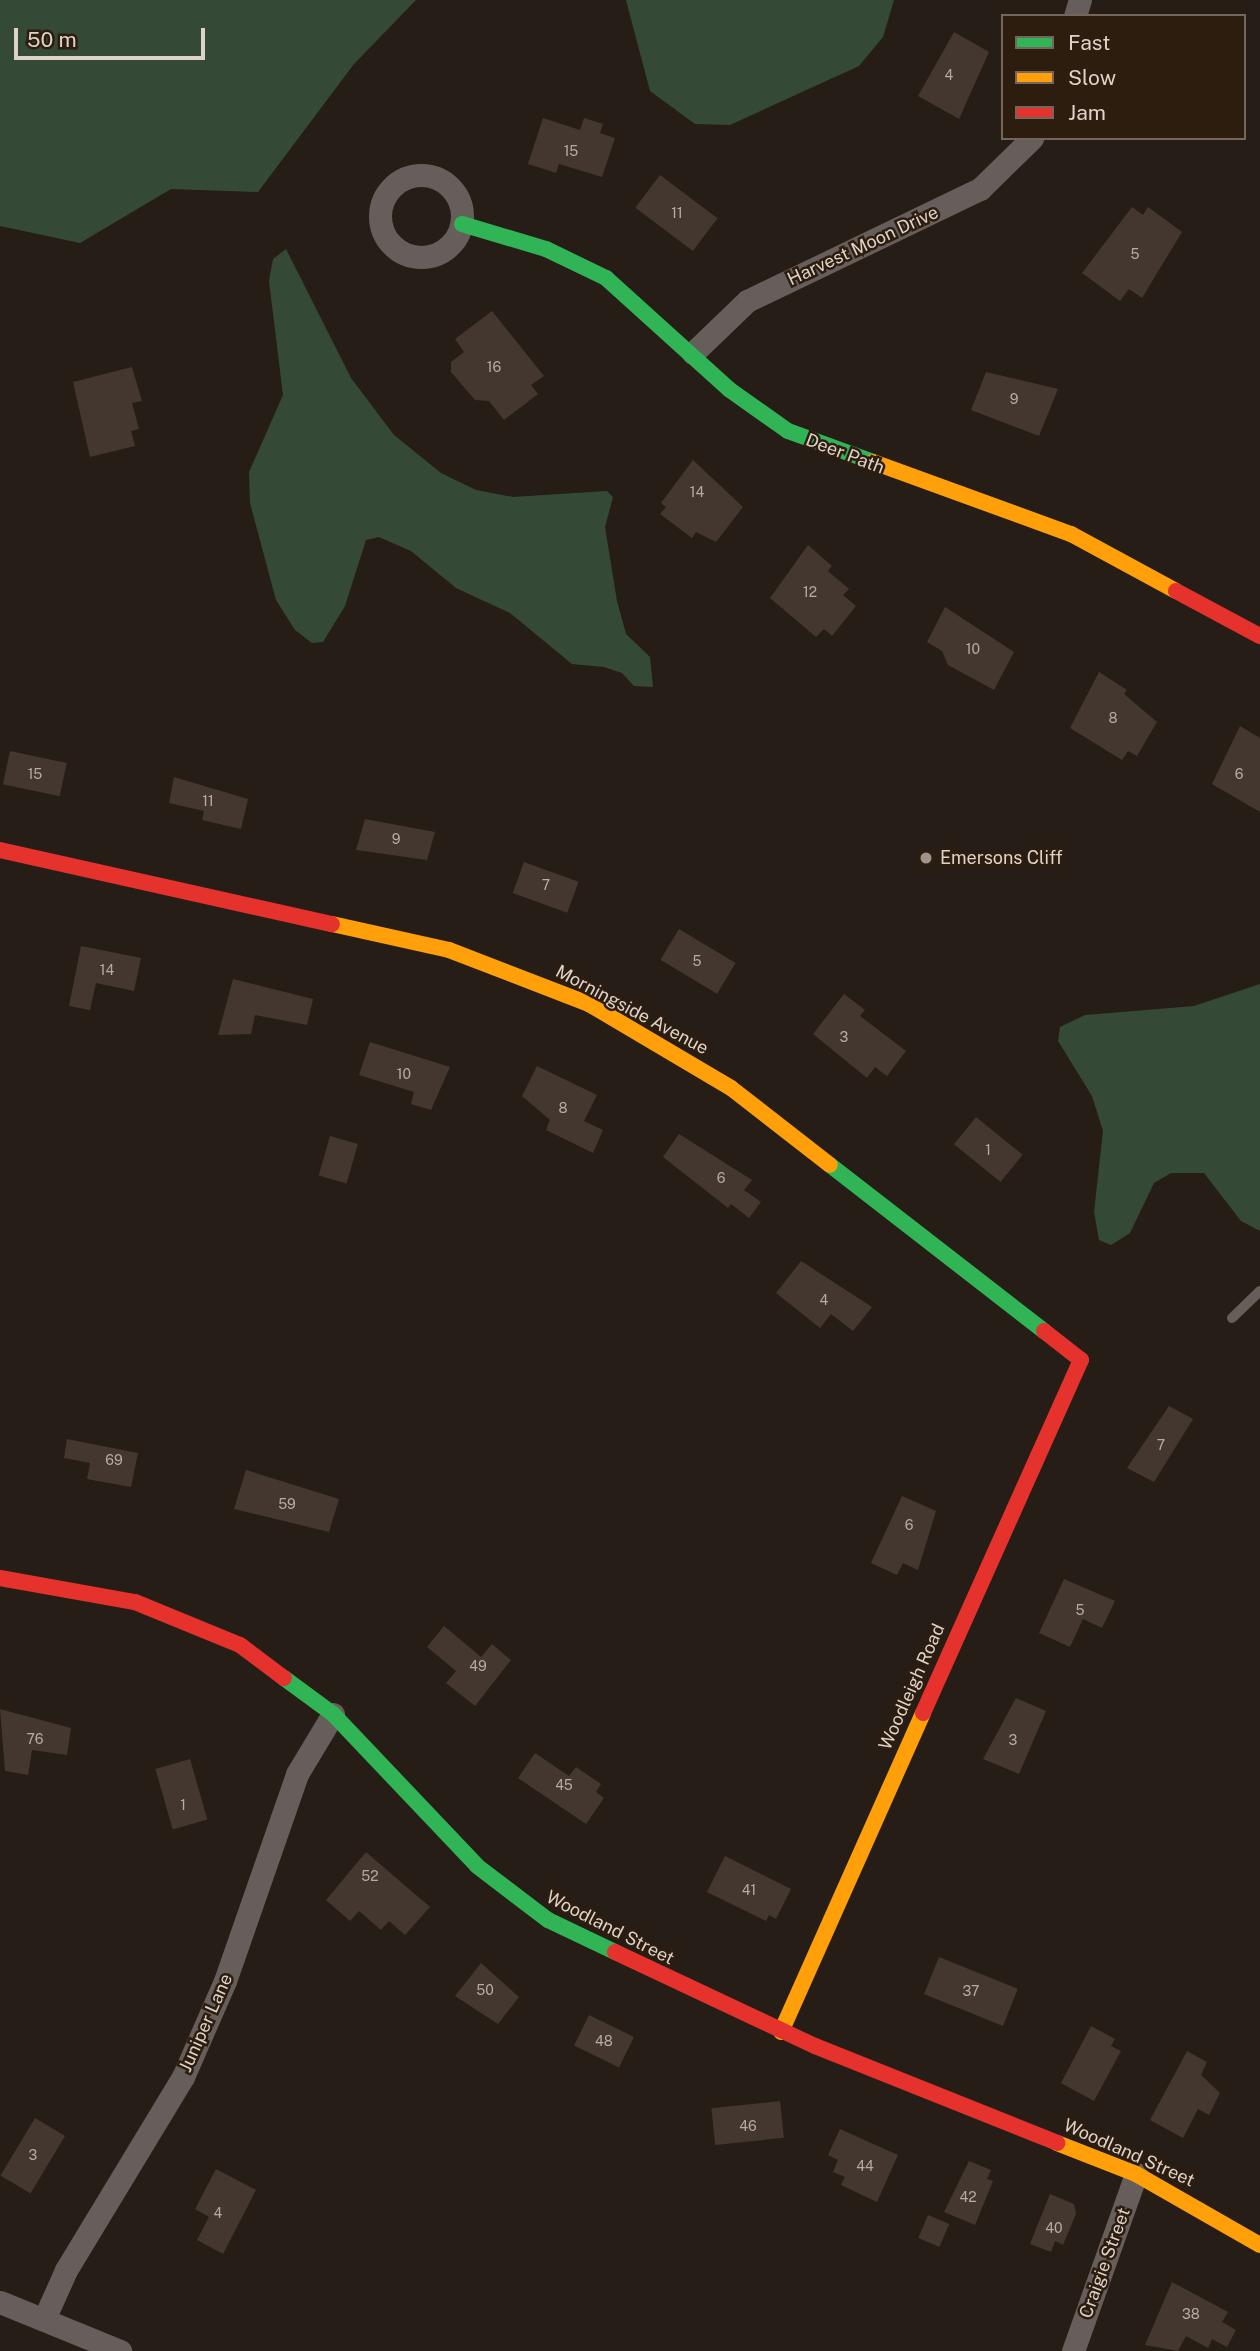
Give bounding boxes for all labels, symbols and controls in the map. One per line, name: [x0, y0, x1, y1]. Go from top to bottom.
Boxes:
scale bar: [18, 14, 208, 58]
legend: [1001, 14, 1246, 140]
text: 50 m: [27, 27, 77, 52]
text: Fast: [1068, 30, 1110, 55]
text: Slow: [1068, 65, 1116, 90]
house number: 4: [945, 67, 953, 83]
text: Jam: [1068, 100, 1106, 125]
house number: 15: [564, 143, 578, 159]
street label: Harvest Moon Drive: [784, 201, 942, 291]
house number: 11: [671, 205, 683, 221]
house number: 5: [1131, 246, 1139, 262]
house number: 16: [487, 359, 501, 375]
house number: 9: [1010, 391, 1018, 407]
street label: Deer Path: [803, 429, 887, 479]
house number: 14: [690, 484, 704, 500]
house number: 12: [803, 584, 817, 600]
house number: 10: [966, 641, 980, 657]
house number: 8: [1108, 710, 1118, 726]
house number: 15: [28, 766, 42, 782]
house number: 6: [1235, 766, 1243, 782]
house number: 11: [202, 793, 214, 809]
house number: 9: [392, 831, 400, 847]
place label: Emersons Cliff: [940, 847, 1063, 869]
marker: Emersons Cliff: [918, 850, 934, 866]
house number: 7: [542, 877, 550, 893]
house number: 5: [693, 953, 701, 969]
street label: Morningside Avenue: [552, 961, 712, 1059]
house number: 14: [100, 962, 114, 978]
house number: 3: [840, 1029, 848, 1045]
house number: 10: [397, 1066, 411, 1082]
house number: 8: [558, 1100, 568, 1116]
house number: 1: [985, 1142, 991, 1158]
house number: 6: [717, 1170, 725, 1186]
house number: 4: [820, 1292, 828, 1308]
house number: 7: [1157, 1437, 1165, 1453]
house number: 69: [105, 1452, 123, 1468]
house number: 59: [278, 1496, 296, 1512]
house number: 6: [905, 1517, 913, 1533]
house number: 5: [1076, 1602, 1084, 1618]
street label: Woodleigh Road: [875, 1621, 949, 1753]
house number: 49: [469, 1658, 487, 1674]
house number: 76: [27, 1731, 43, 1747]
house number: 3: [1009, 1732, 1017, 1748]
house number: 45: [555, 1777, 573, 1793]
house number: 1: [180, 1797, 186, 1813]
house number: 52: [361, 1868, 379, 1884]
house number: 41: [742, 1882, 756, 1898]
street label: Woodland Street: [542, 1886, 678, 1970]
street label: Juniper Lane: [175, 1970, 237, 2076]
house number: 50: [476, 1982, 494, 1998]
house number: 37: [963, 1983, 979, 1999]
house number: 48: [595, 2033, 613, 2049]
street label: Woodland Street: [1060, 2114, 1198, 2192]
house number: 46: [739, 2118, 757, 2134]
house number: 3: [29, 2147, 37, 2163]
house number: 44: [856, 2158, 874, 2174]
house number: 42: [959, 2189, 977, 2205]
house number: 4: [214, 2205, 222, 2221]
street label: Craigie Street: [1075, 2205, 1135, 2321]
house number: 40: [1045, 2220, 1063, 2236]
house number: 38: [1182, 2306, 1200, 2322]

